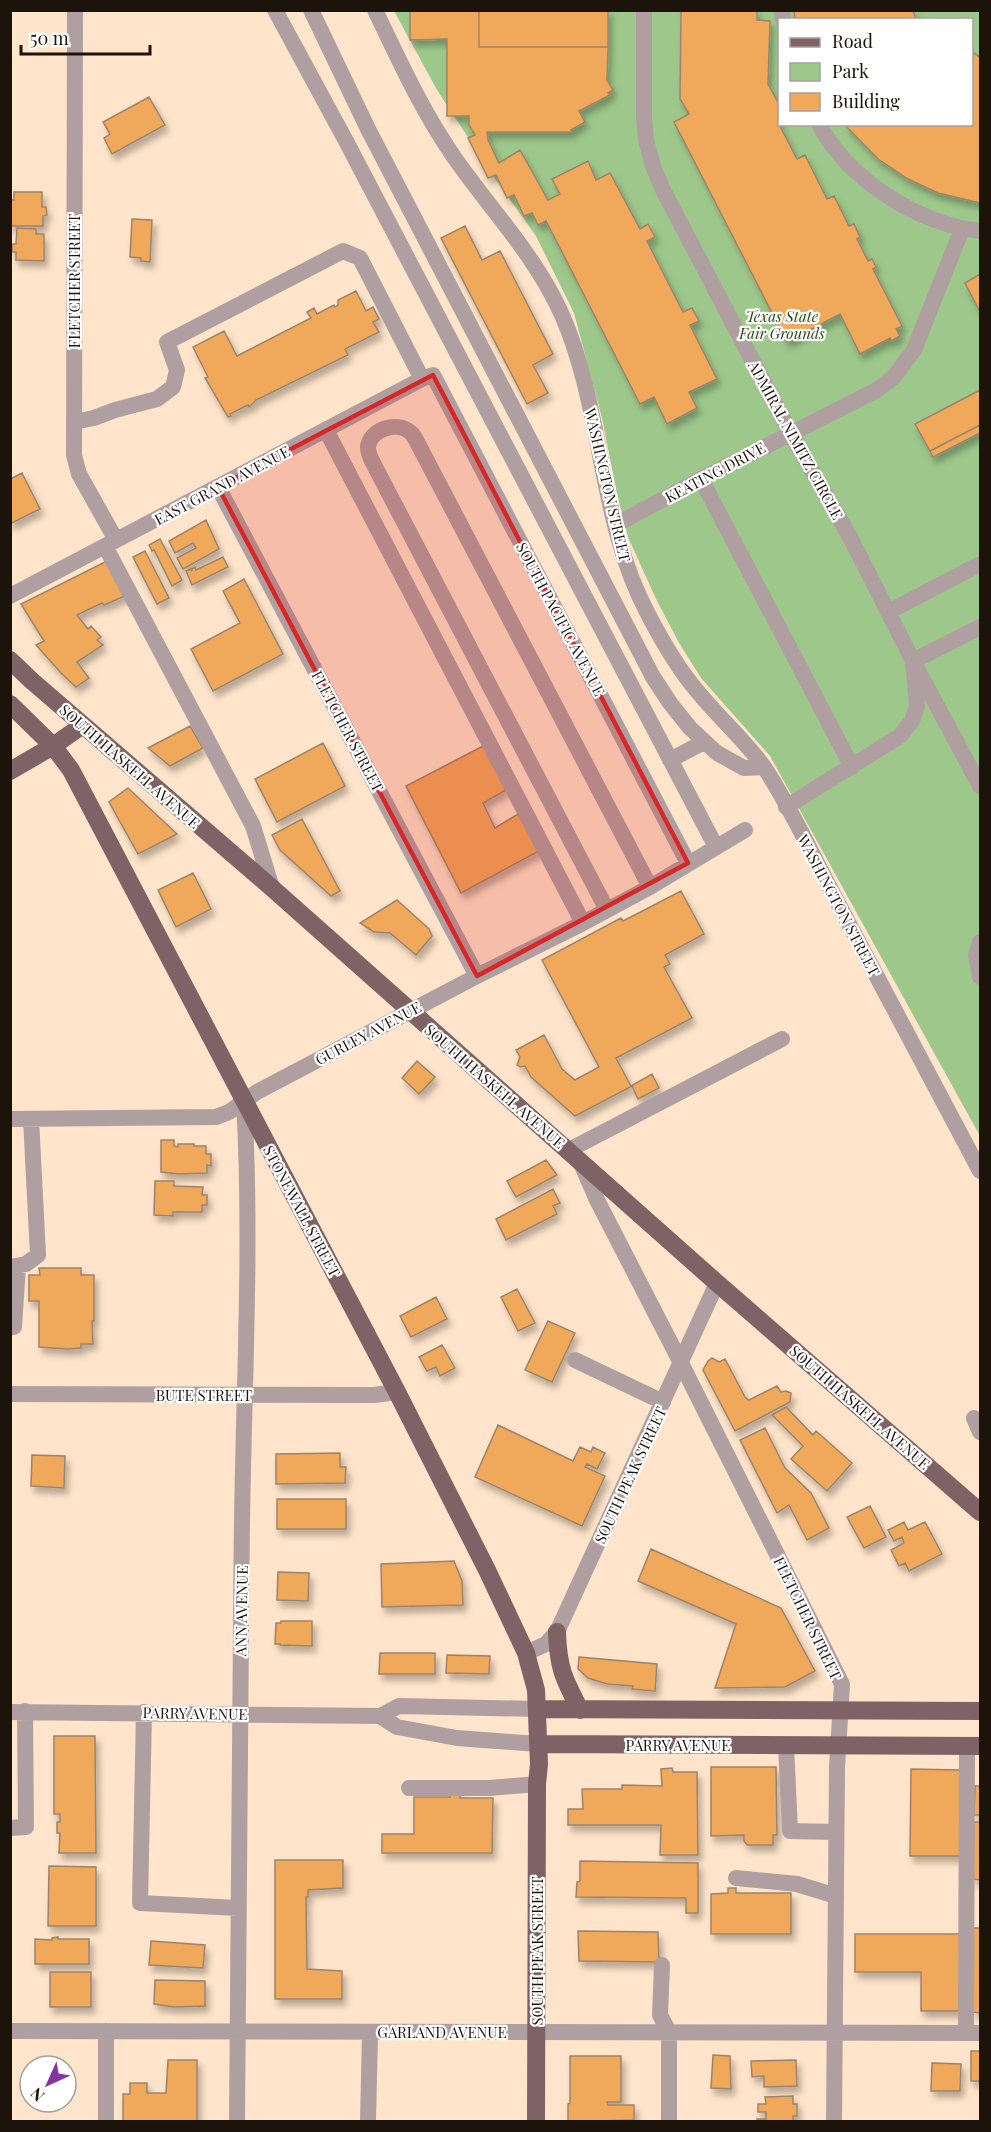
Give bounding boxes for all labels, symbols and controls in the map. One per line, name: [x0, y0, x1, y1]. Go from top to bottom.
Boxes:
scale bar: [21, 18, 150, 56]
legend: [778, 18, 973, 126]
text: 50 m: [30, 26, 69, 50]
text: Road: [832, 29, 873, 53]
text: Park: [832, 59, 869, 83]
text: Building: [832, 89, 900, 113]
street label: FLETCHER STREET: [64, 214, 84, 348]
park label: Texas State Fair Grounds: [738, 306, 825, 343]
street label: ADMIRAL NIMITZ CIRCLE: [743, 356, 848, 523]
street label: WASHINGTON STREET: [580, 405, 635, 564]
street label: KEATING DRIVE: [661, 437, 769, 507]
street label: EAST GRAND AVENUE: [151, 441, 293, 529]
street label: SOUTH PACIFIC AVENUE: [512, 539, 610, 699]
street label: FLETCHER STREET: [308, 667, 388, 795]
street label: SOUTH HASKELL AVENUE: [56, 699, 204, 833]
street label: WASHINGTON STREET: [793, 830, 885, 979]
street label: GURLEY AVENUE: [312, 997, 424, 1069]
street label: SOUTH HASKELL AVENUE: [421, 1019, 569, 1153]
street label: STONEWALL STREET: [259, 1142, 345, 1280]
street label: SOUTH HASKELL AVENUE: [786, 1340, 934, 1474]
street label: BUTE STREET: [156, 1385, 252, 1405]
street label: SOUTH PEAK STREET: [589, 1403, 671, 1547]
street label: FLETCHER STREET: [770, 1553, 846, 1683]
street label: ANN AVENUE: [230, 1565, 252, 1658]
street label: PARRY AVENUE: [142, 1702, 248, 1724]
street label: PARRY AVENUE: [626, 1735, 730, 1755]
street label: SOUTH PEAK STREET: [527, 1876, 547, 2026]
street label: GARLAND AVENUE: [377, 2022, 507, 2042]
north arrow: [18, 2054, 78, 2114]
text: N: [25, 2083, 49, 2106]

